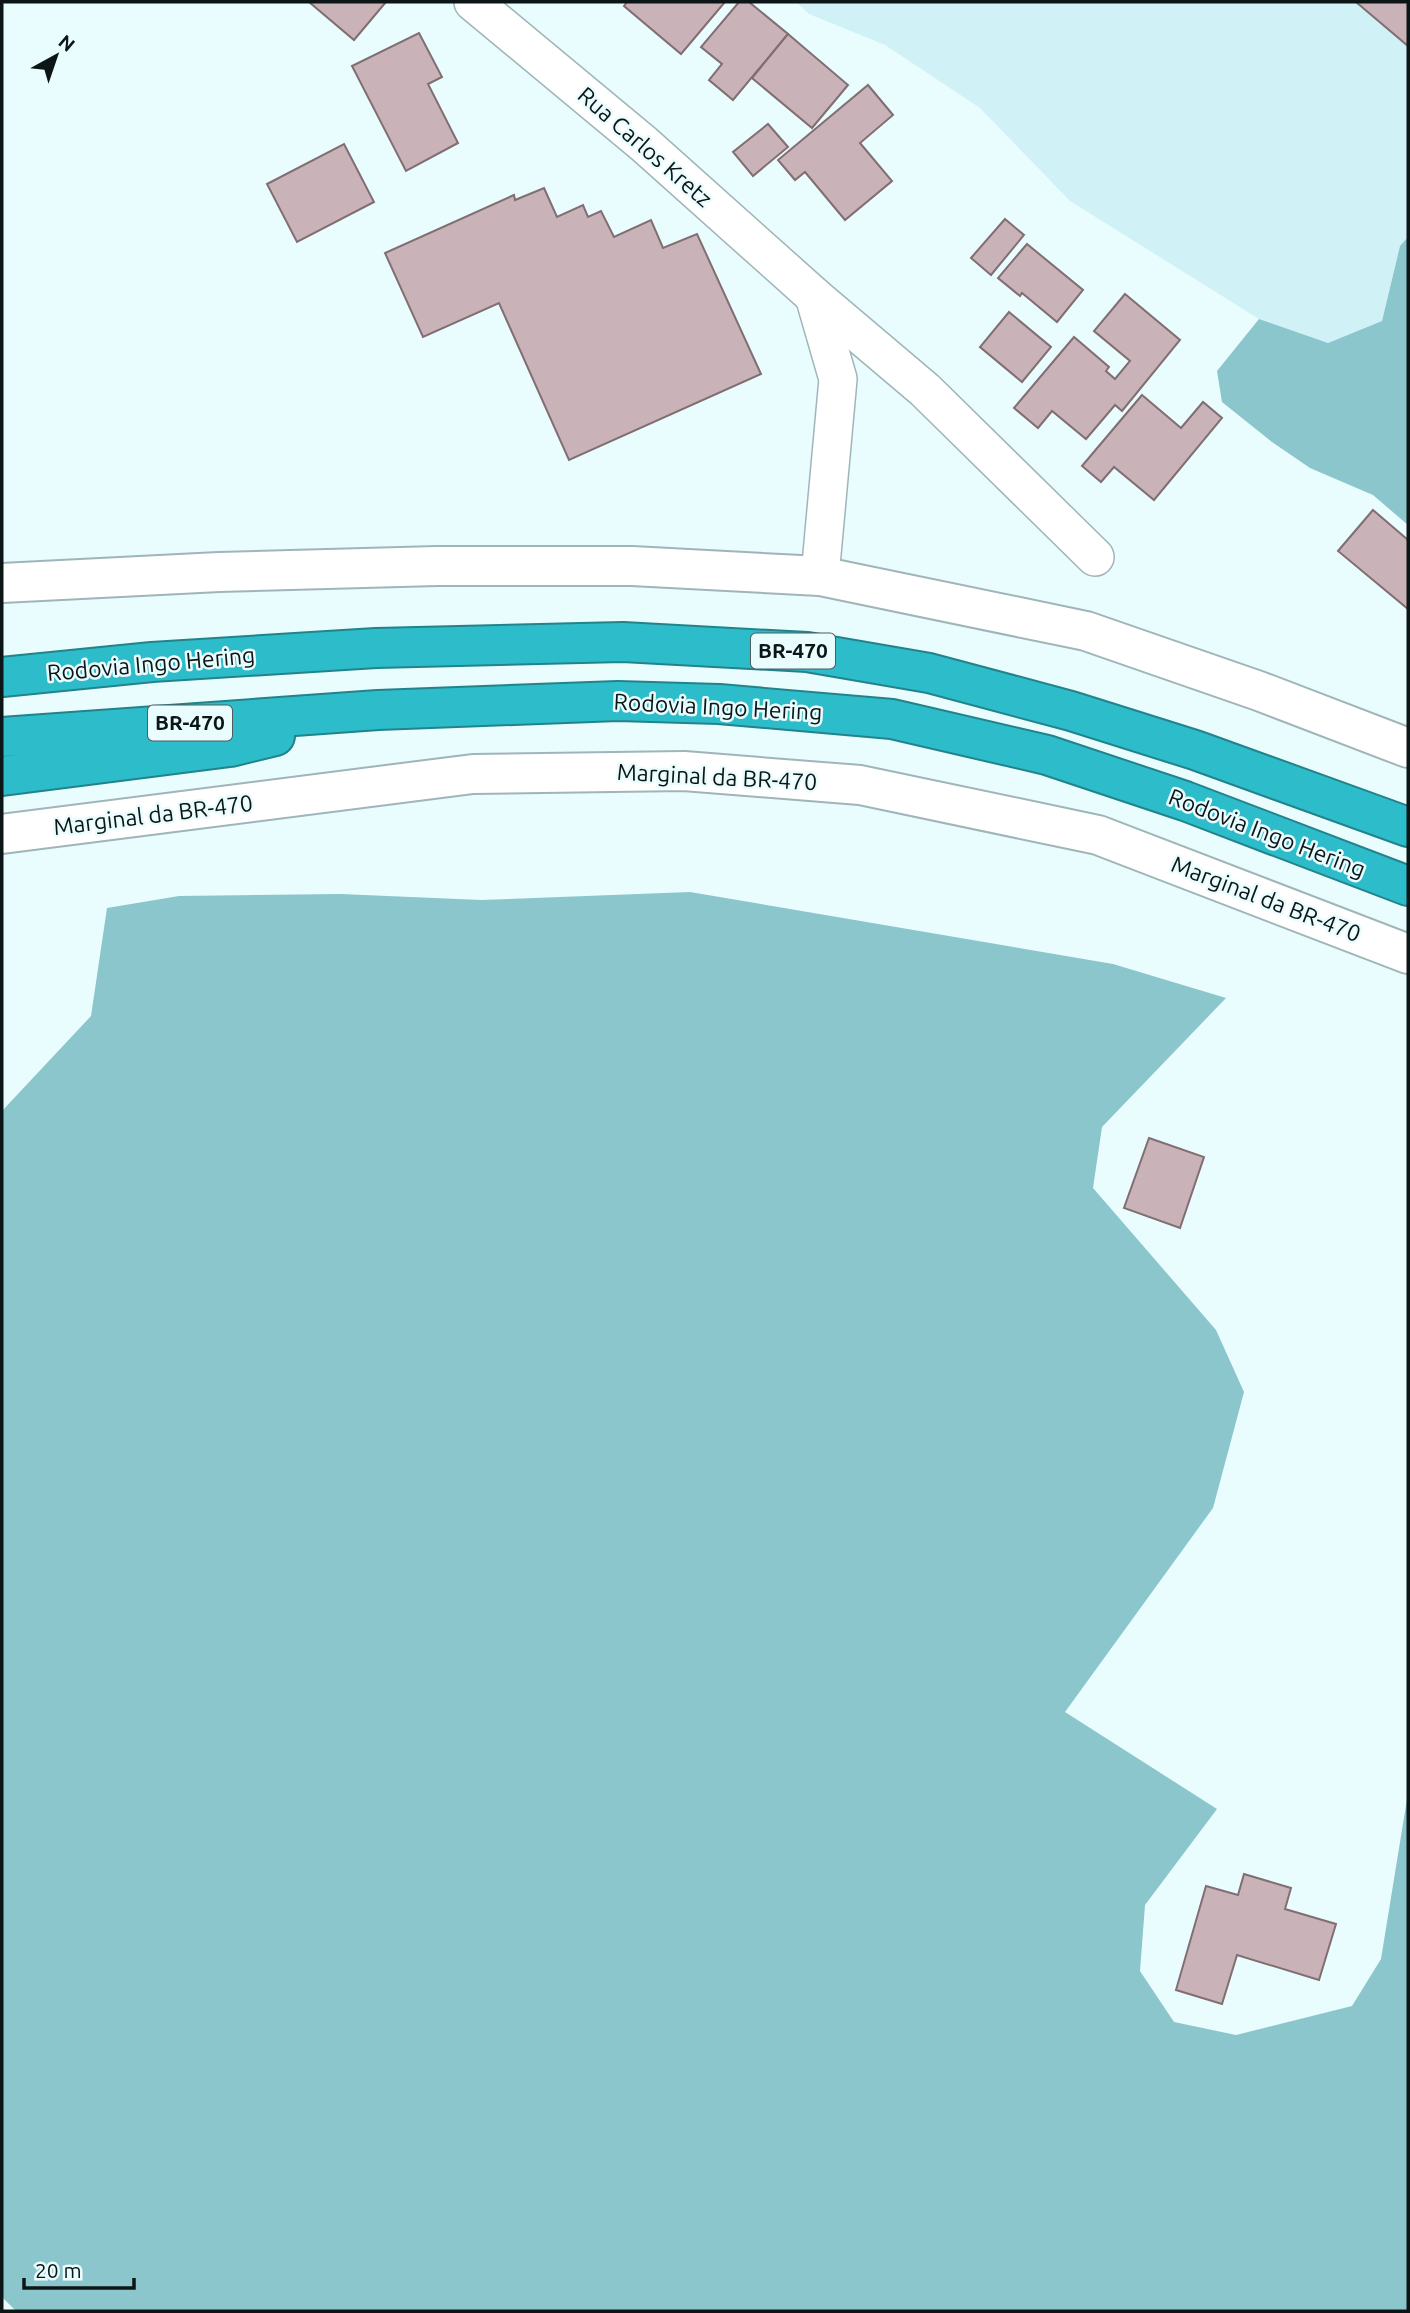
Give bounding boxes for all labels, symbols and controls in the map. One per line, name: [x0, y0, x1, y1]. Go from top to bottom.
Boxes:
north arrow: [21, 21, 91, 91]
text: N: [54, 30, 79, 56]
street label: Rua Carlos Kretz: [573, 82, 717, 211]
road number: BR-470: [751, 634, 835, 668]
street label: Rodovia Ingo Hering: [46, 642, 256, 685]
street label: Rodovia Ingo Hering: [613, 689, 823, 724]
road number: BR-470: [148, 706, 232, 740]
street label: Marginal da BR-470: [616, 759, 818, 794]
street label: Rodovia Ingo Hering: [1165, 783, 1369, 882]
street label: Marginal da BR-470: [52, 790, 254, 839]
street label: Marginal da BR-470: [1168, 851, 1364, 946]
scale bar: [24, 2246, 135, 2290]
text: 20 m: [35, 2258, 82, 2282]

